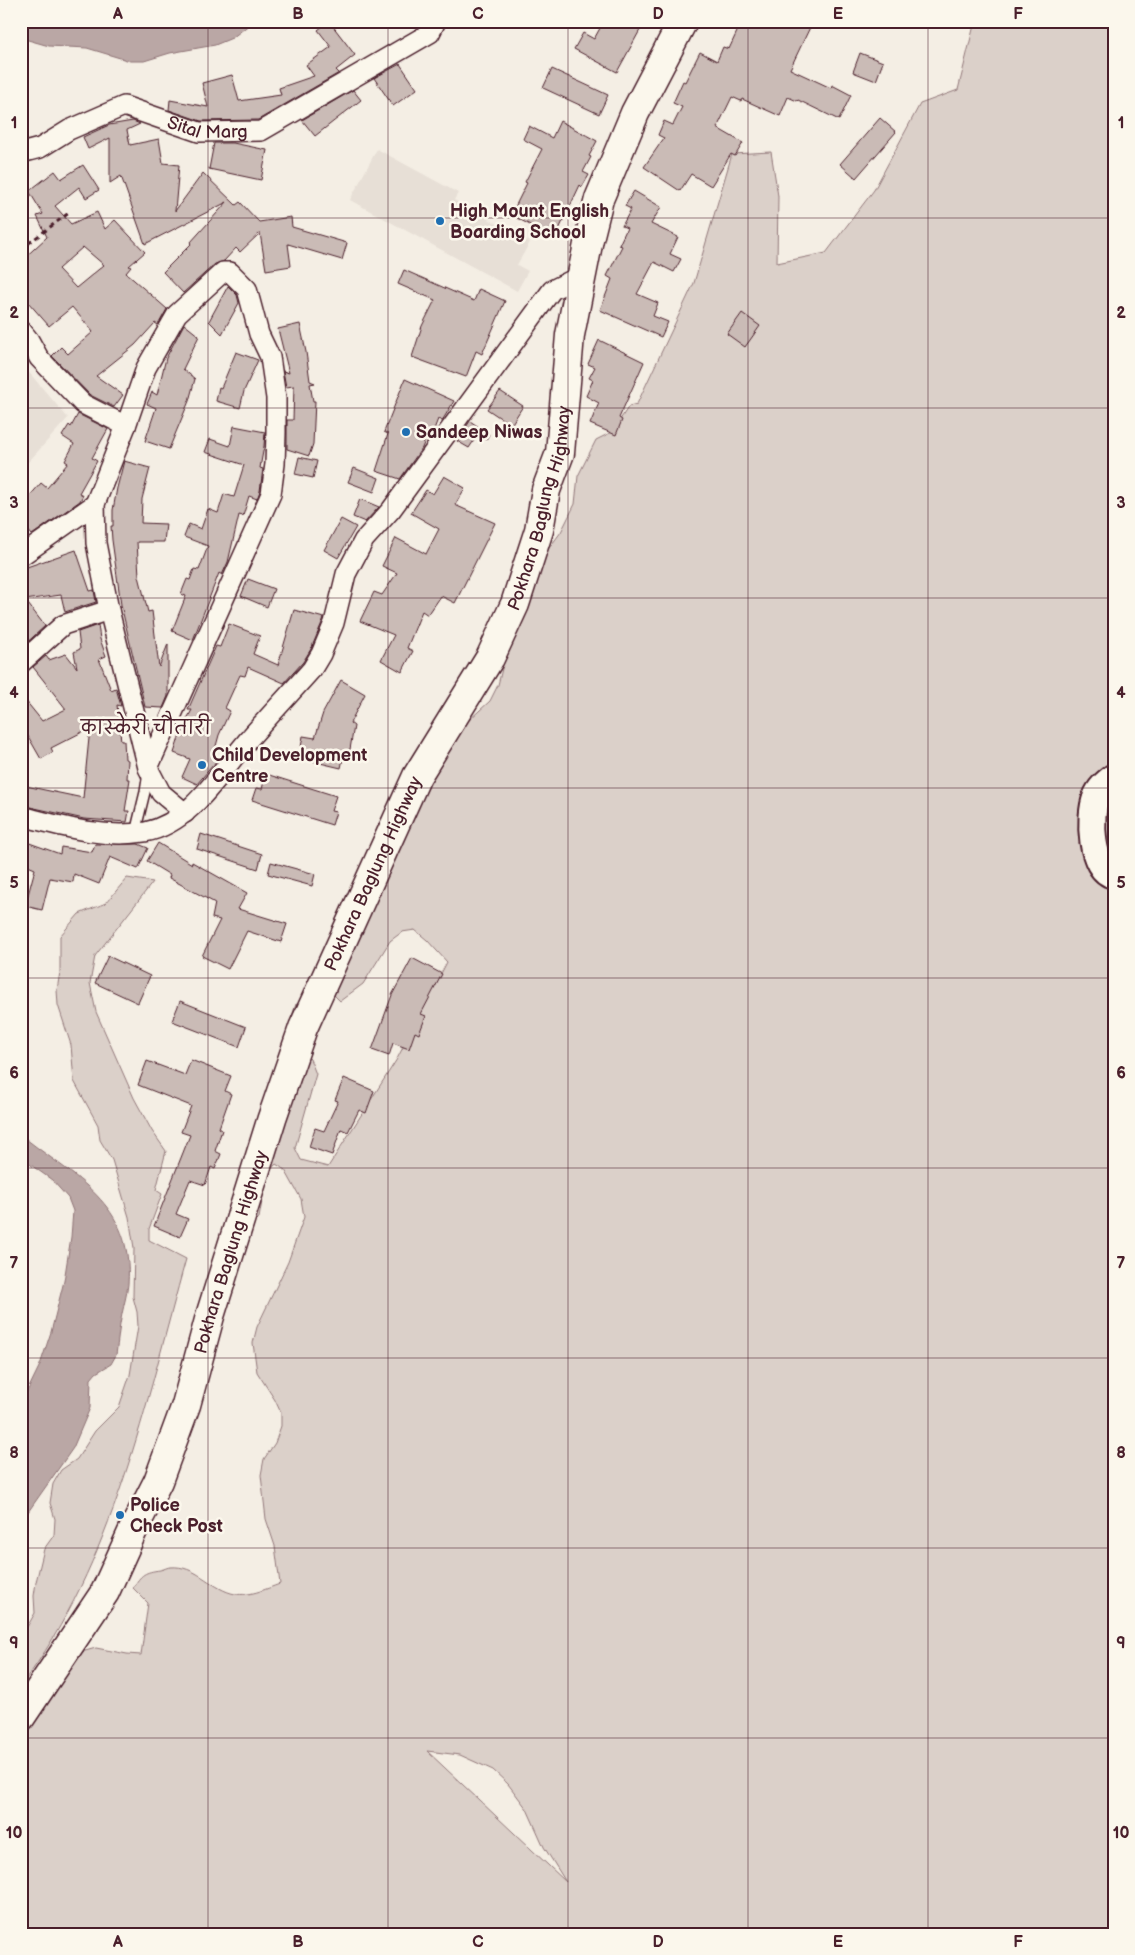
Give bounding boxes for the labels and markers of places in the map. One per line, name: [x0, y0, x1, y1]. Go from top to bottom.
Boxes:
place label: High Mount English Boarding School: [450, 201, 609, 243]
marker: High Mount English Boarding School: [434, 215, 446, 227]
place label: Sandeep Niwas: [416, 422, 543, 443]
marker: Sandeep Niwas: [400, 426, 412, 438]
place label: Child Development Centre: [212, 745, 367, 787]
marker: Child Development Centre: [196, 759, 208, 771]
place label: Police Check Post: [130, 1495, 223, 1537]
marker: Police Check Post: [114, 1509, 126, 1521]

